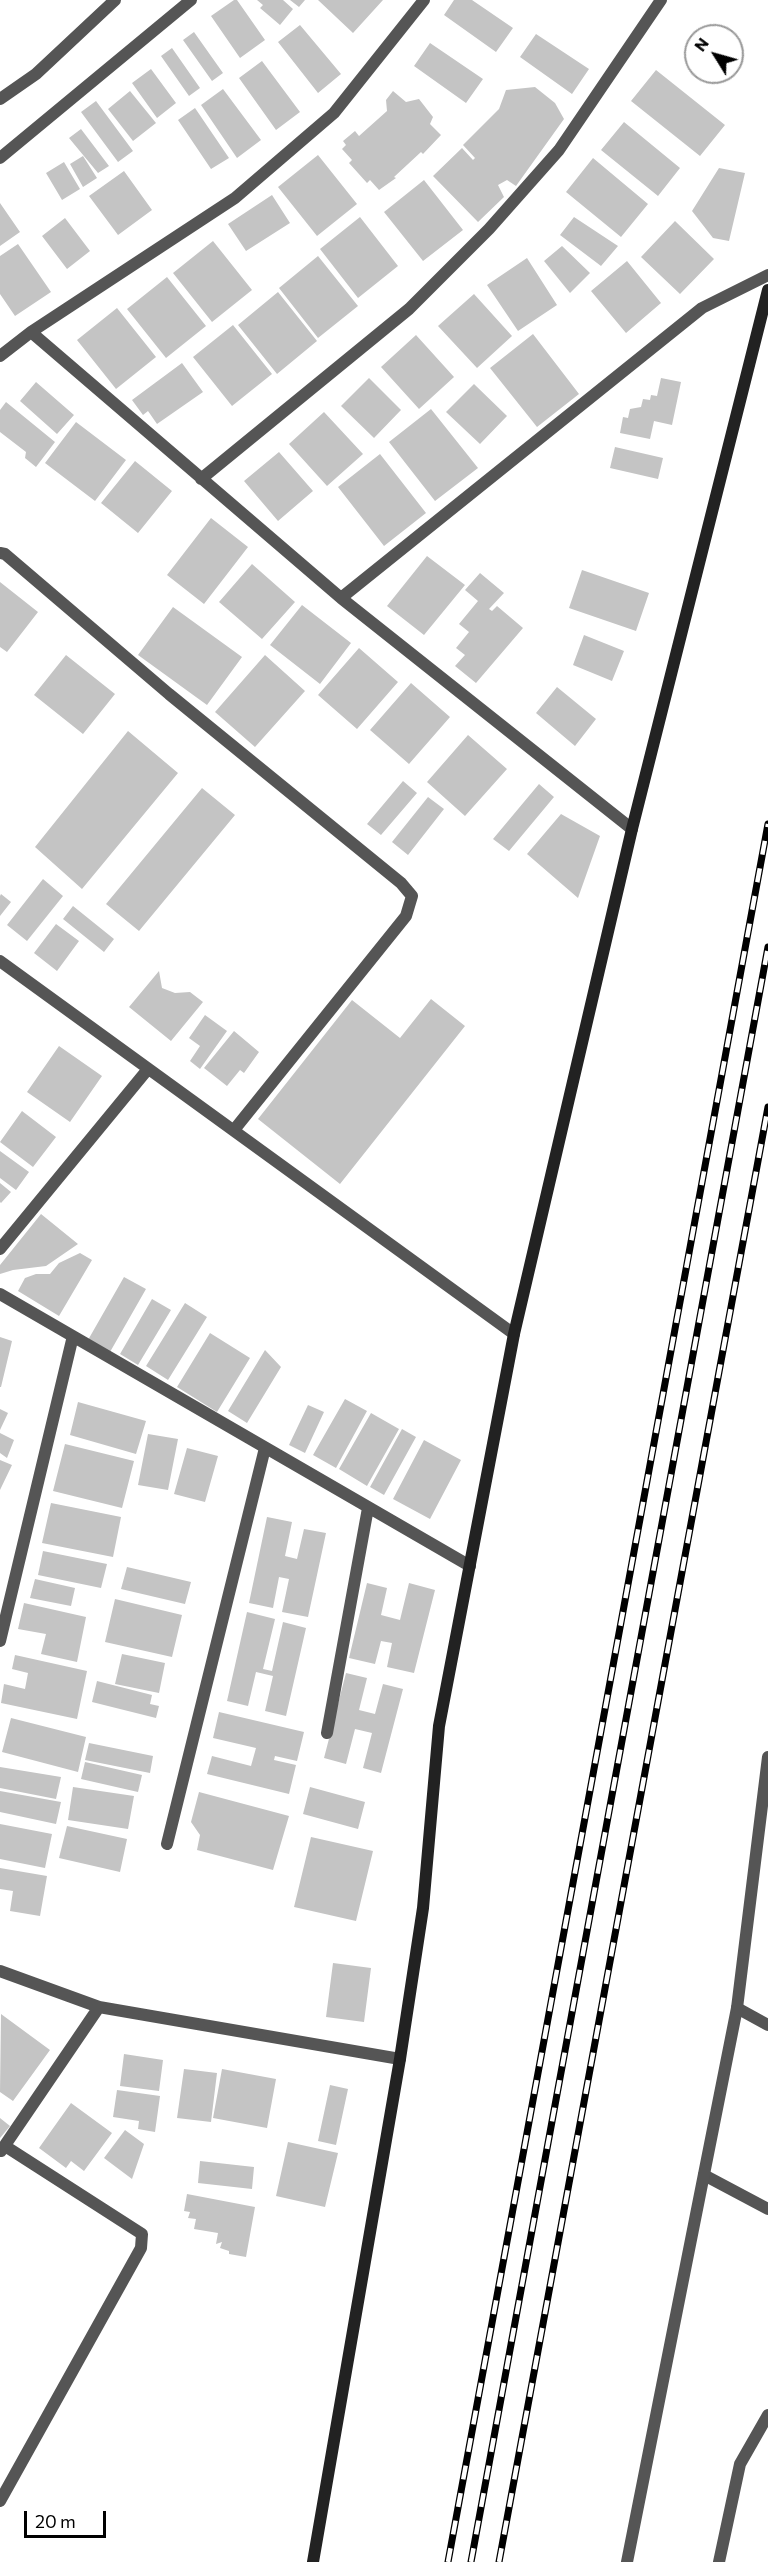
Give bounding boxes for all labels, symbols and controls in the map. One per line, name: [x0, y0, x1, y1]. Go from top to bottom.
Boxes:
north arrow: [684, 24, 744, 84]
text: N: [690, 34, 712, 55]
scale bar: [27, 2499, 110, 2537]
text: 20 m: [35, 2510, 76, 2532]

